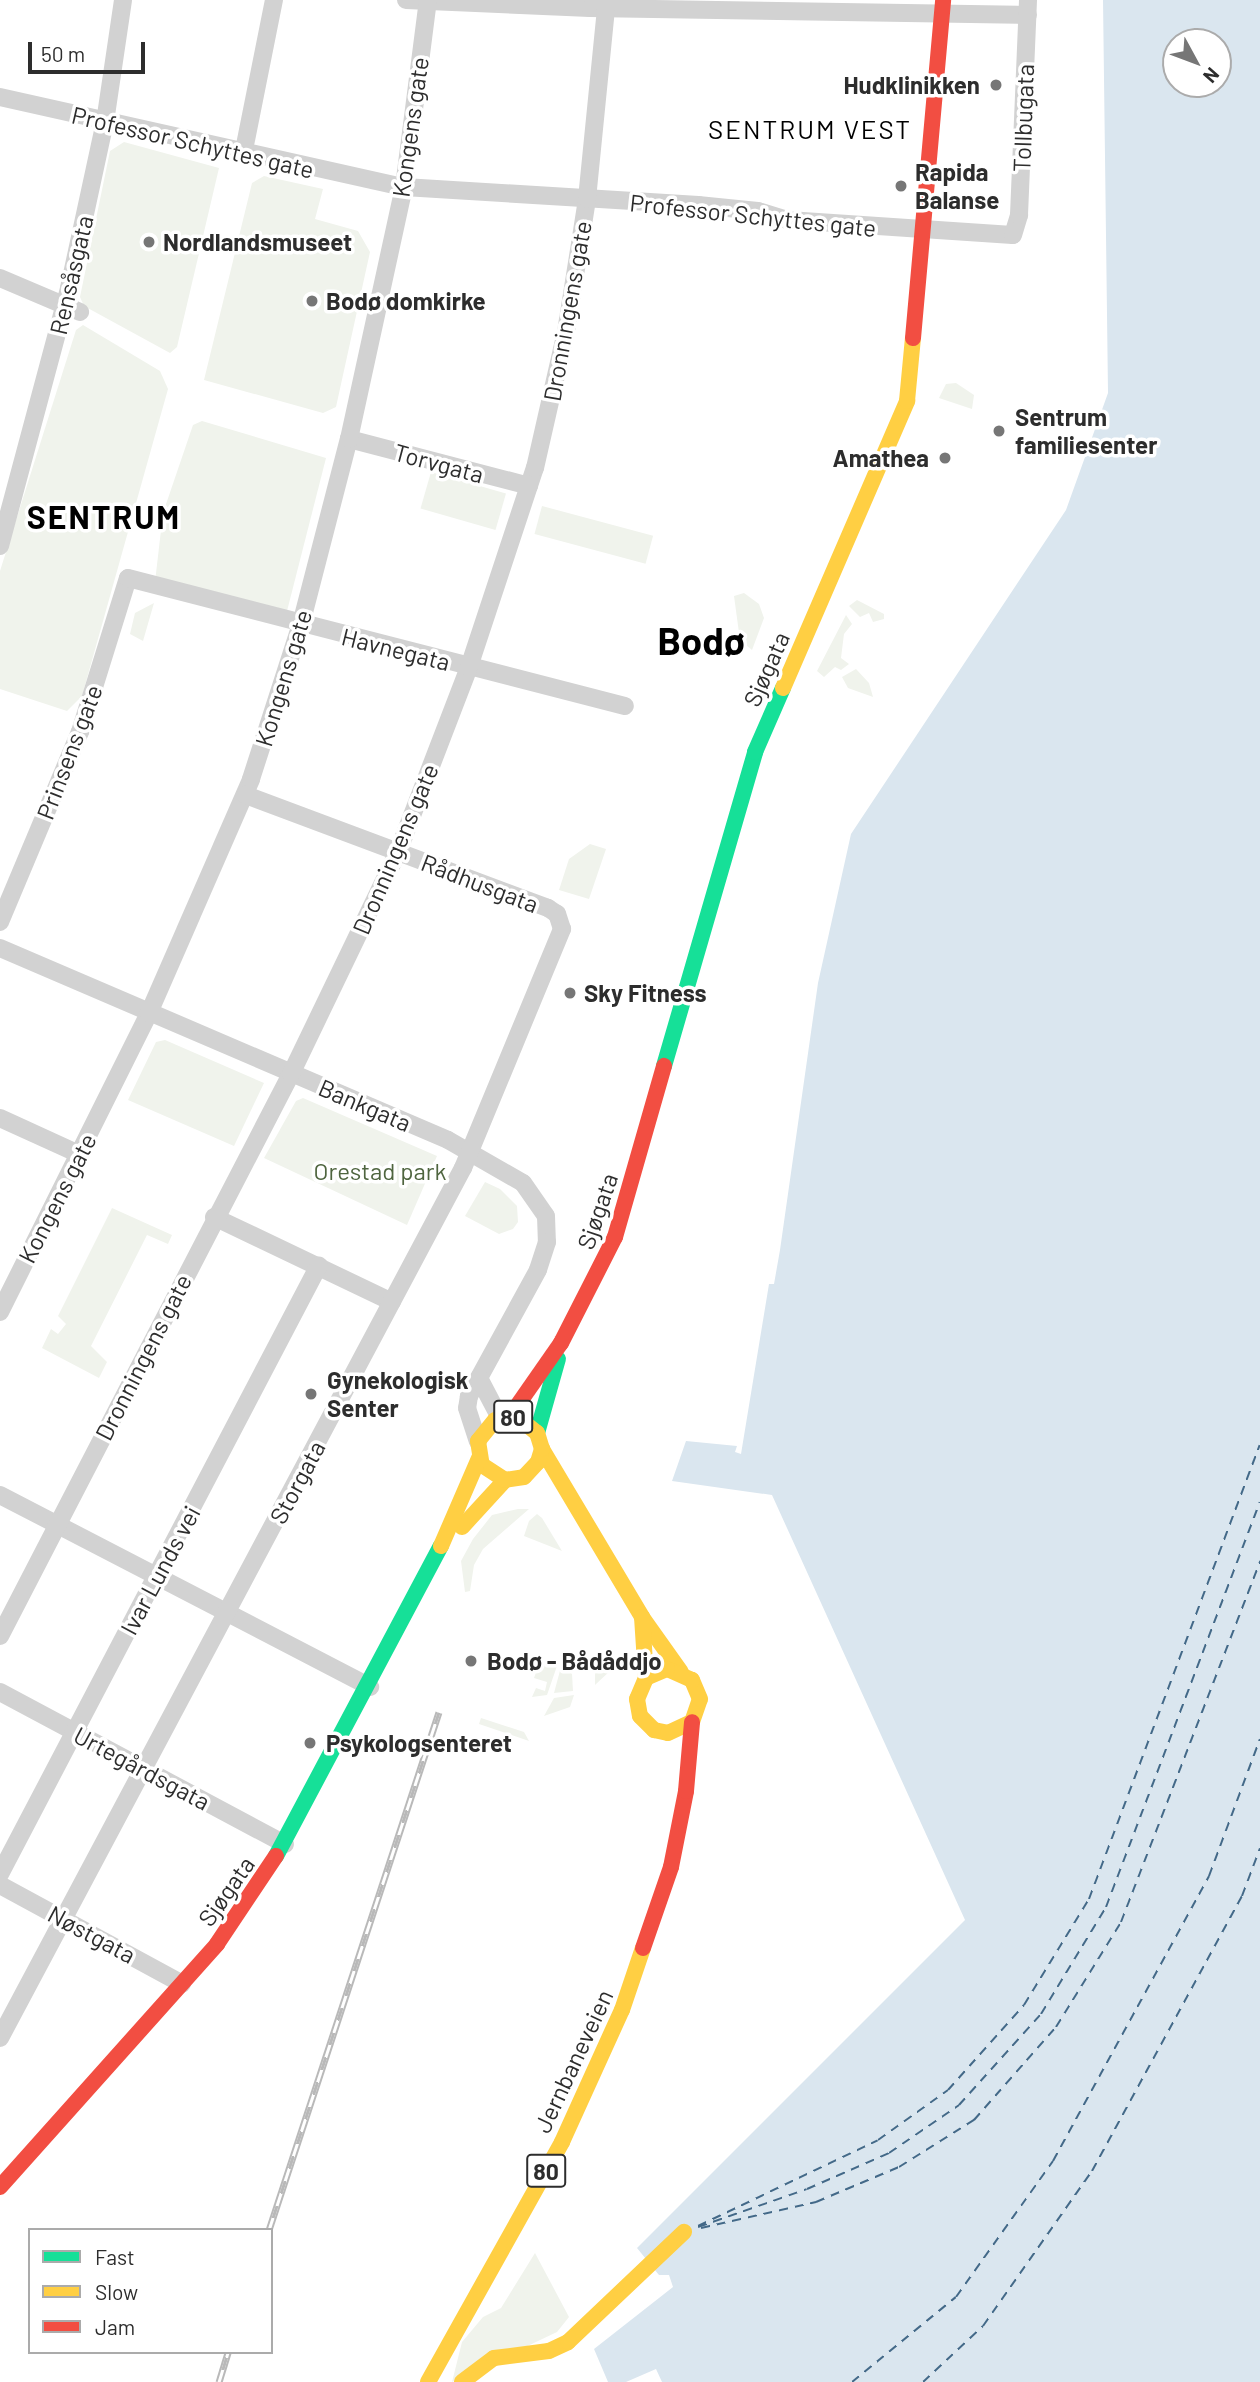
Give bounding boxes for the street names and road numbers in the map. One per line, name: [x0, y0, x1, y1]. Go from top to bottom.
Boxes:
street label: Kongens gate: [386, 55, 434, 199]
street label: Tollbugata: [1007, 63, 1039, 173]
street label: Professor Schyttes gate: [69, 100, 317, 184]
street label: Professor Schyttes gate: [628, 188, 878, 242]
street label: Rensåsgata: [43, 212, 99, 338]
street label: Dronningens gate: [537, 219, 597, 403]
street label: Torvgata: [391, 437, 487, 489]
street label: Kongens gate: [249, 606, 317, 750]
street label: Havnegata: [339, 622, 453, 676]
street label: Sjøgata: [737, 627, 795, 711]
street label: Prinsens gate: [30, 681, 108, 823]
street label: Dronningens gate: [346, 759, 444, 939]
street label: Rådhusgata: [417, 847, 543, 919]
street label: Bankgata: [314, 1073, 416, 1137]
street label: Kongens gate: [12, 1128, 102, 1268]
street label: Sjøgata: [571, 1169, 623, 1253]
street label: Dronningens gate: [89, 1269, 197, 1445]
road number: 80: [492, 1398, 534, 1436]
street label: Storgata: [263, 1436, 331, 1528]
street label: Ivar Lunds vei: [114, 1501, 206, 1639]
street label: Urtegårdsgata: [69, 1720, 215, 1816]
street label: Sjøgata: [192, 1851, 260, 1931]
street label: Nøstgata: [43, 1899, 141, 1969]
street label: Jernbaneveien: [527, 1985, 619, 2137]
road number: 80: [525, 2152, 567, 2190]

